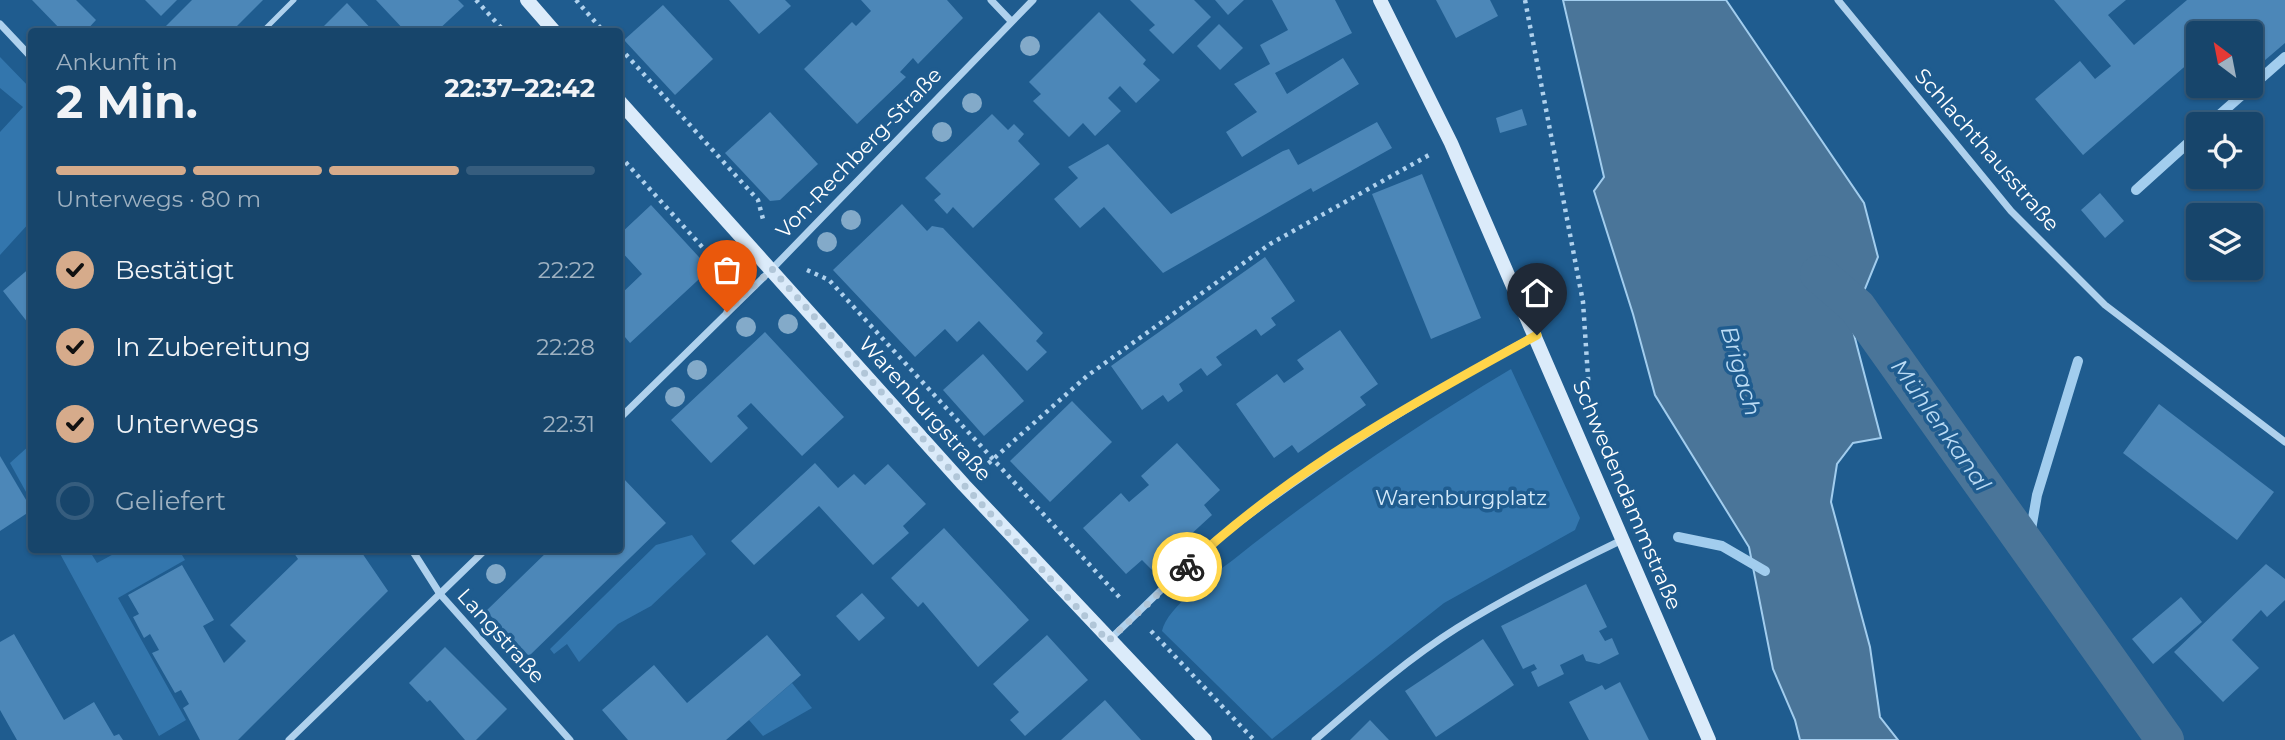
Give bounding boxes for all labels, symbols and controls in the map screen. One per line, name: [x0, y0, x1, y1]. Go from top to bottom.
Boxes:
north arrow: [2186, 21, 2263, 98]
map controls: [2186, 21, 2263, 280]
text: Ankunft in: [56, 48, 177, 76]
street label: Von-Rechberg-Straße: [771, 62, 947, 243]
street label: Schlachthausstraße: [1910, 63, 2065, 236]
text: 22:37–22:42: [444, 72, 595, 104]
text: 2 Min.: [56, 73, 198, 130]
button: locate: [2186, 112, 2263, 189]
text: Unterwegs · 80 m: [56, 185, 261, 213]
button: layers: [2186, 203, 2263, 280]
pin: [697, 240, 757, 312]
icon: check: [56, 251, 94, 289]
icon: bag: [708, 251, 746, 289]
text: Bestätigt: [115, 254, 234, 286]
text: 22:22: [538, 256, 595, 284]
pin: [1507, 263, 1567, 335]
icon: home: [1518, 274, 1556, 312]
water label: Brigach: [1715, 323, 1767, 419]
icon: check: [56, 328, 94, 366]
text: In Zubereitung: [115, 331, 311, 363]
street label: Warenburgstraße: [854, 331, 997, 486]
text: 22:28: [536, 333, 595, 361]
water label: Mühlenkanal: [1885, 354, 1997, 497]
street label: Schwedendammstraße: [1568, 376, 1687, 613]
icon: check: [56, 405, 94, 443]
text: Unterwegs: [115, 408, 258, 440]
text: 22:31: [543, 410, 595, 438]
text: Geliefert: [115, 485, 226, 517]
park label: Warenburgplatz: [1375, 485, 1547, 510]
courier: [1152, 532, 1222, 602]
icon: bike: [1168, 548, 1206, 586]
street label: Langstraße: [452, 583, 550, 688]

